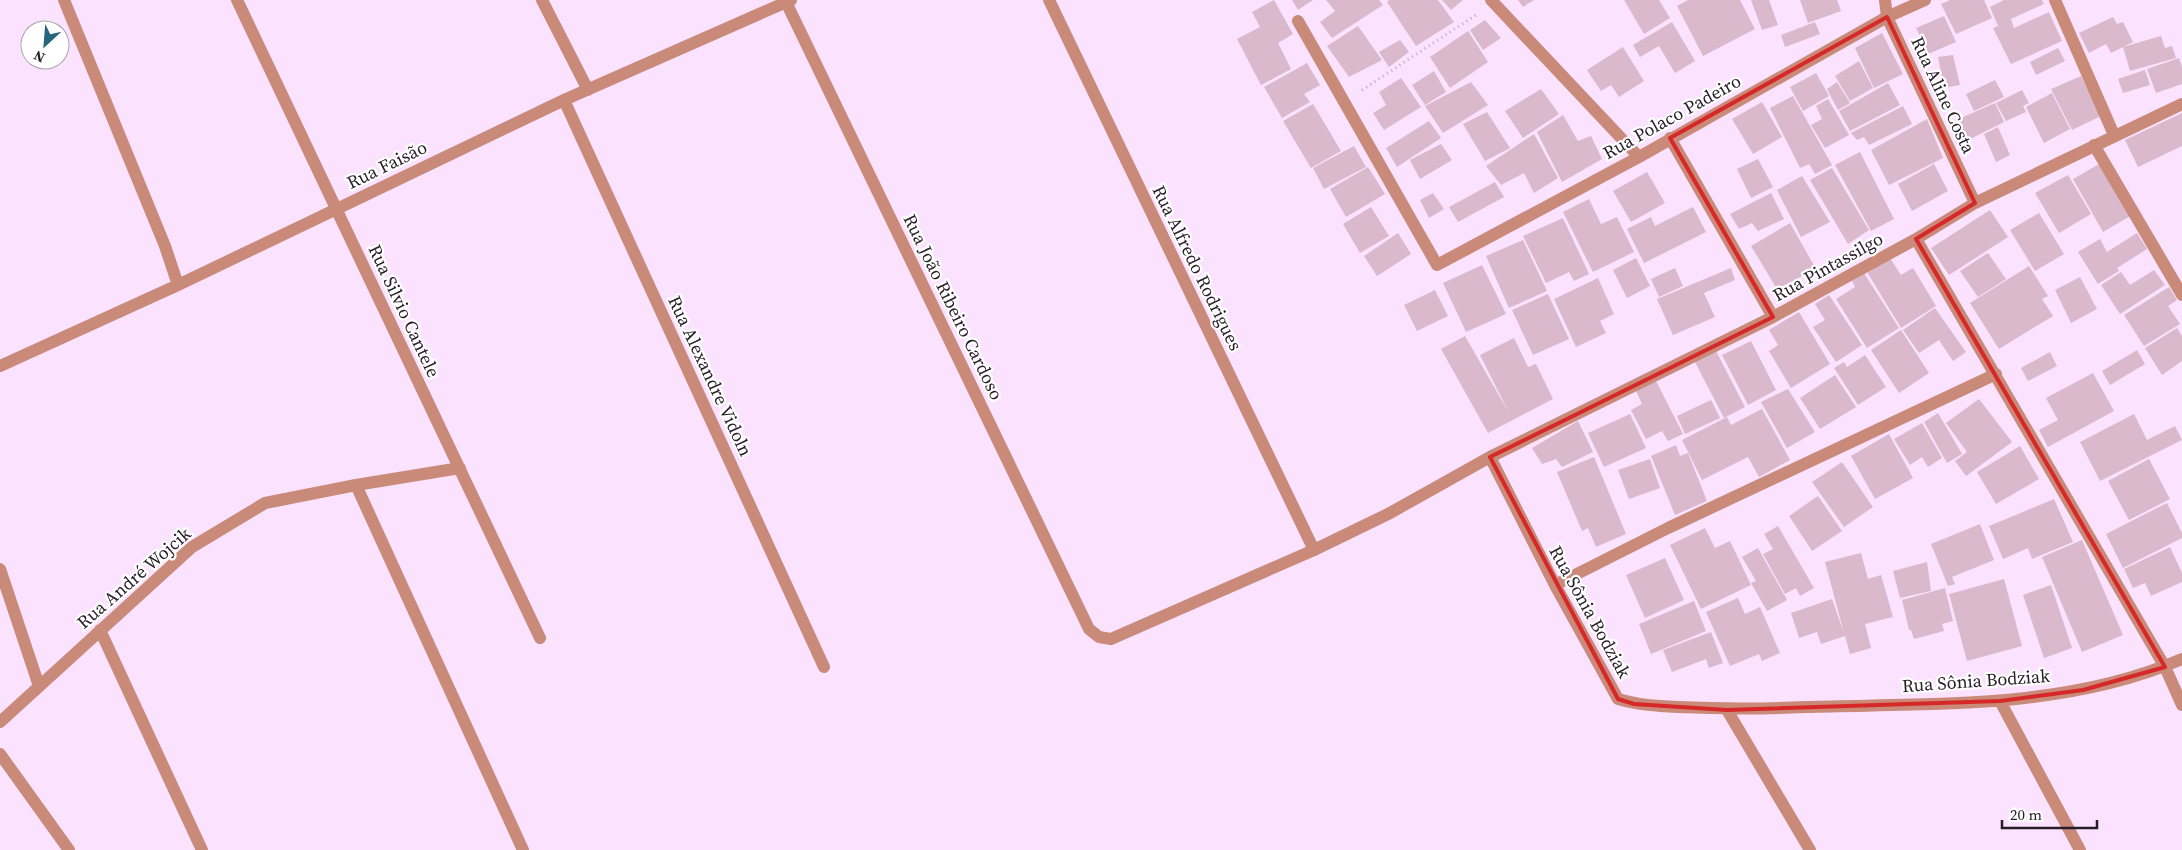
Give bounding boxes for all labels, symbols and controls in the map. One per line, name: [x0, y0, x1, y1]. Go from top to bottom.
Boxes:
north arrow: [20, 20, 70, 70]
street label: Rua Aline Costa: [1905, 32, 1982, 158]
text: N: [30, 45, 48, 68]
street label: Rua Polaco Padeiro: [1598, 68, 1745, 165]
street label: Rua Faisão: [342, 134, 431, 195]
street label: Rua Alfredo Rodrigues: [1147, 181, 1248, 355]
street label: Rua João Ribeiro Cardoso: [897, 210, 1009, 404]
street label: Rua Pintassilgo: [1768, 226, 1888, 307]
street label: Rua Silvio Cantele: [363, 240, 446, 381]
street label: Rua Alexandre Vidoln: [662, 291, 759, 460]
street label: Rua André Wojcik: [71, 521, 196, 634]
street label: Rua Sônia Bodziak: [1544, 541, 1637, 683]
street label: Rua Sônia Bodziak: [1901, 663, 2051, 698]
scale bar: [2002, 798, 2097, 830]
text: 20 m: [2010, 804, 2042, 825]

